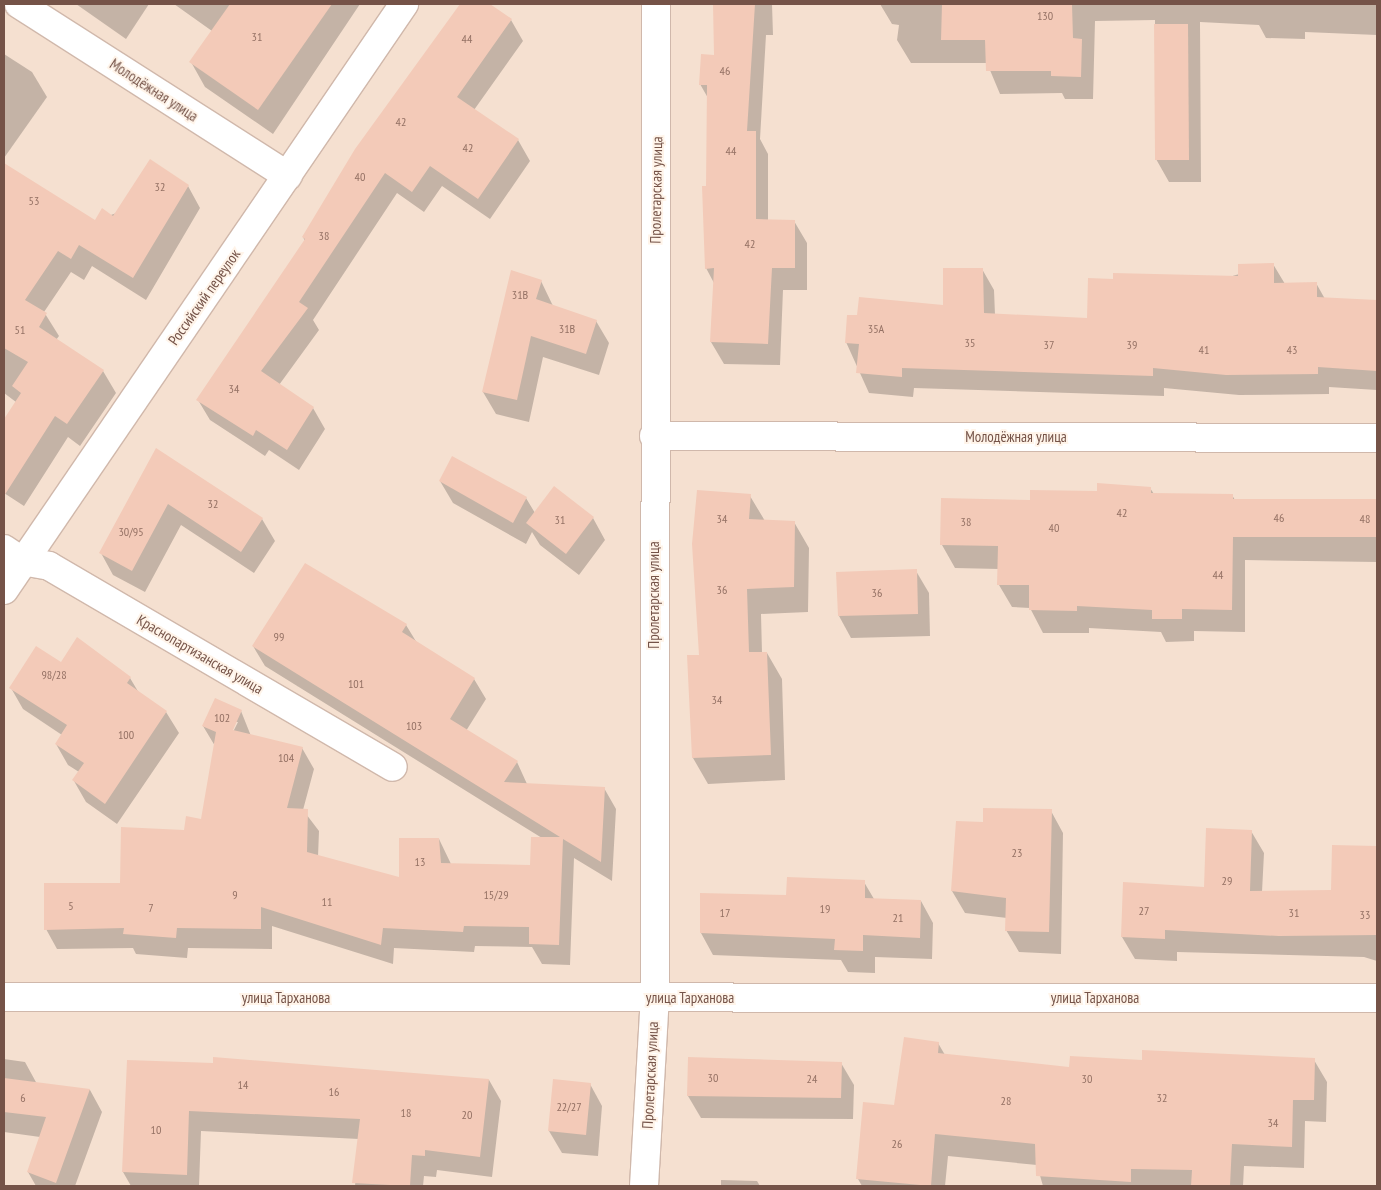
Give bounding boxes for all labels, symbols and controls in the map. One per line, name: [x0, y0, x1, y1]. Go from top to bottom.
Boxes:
house number: 130: [1037, 9, 1053, 23]
house number: 31: [252, 30, 262, 44]
house number: 44: [462, 32, 472, 46]
street label: Молодёжная улица: [106, 55, 202, 125]
house number: 46: [720, 64, 730, 78]
house number: 42: [396, 115, 406, 129]
street label: Пролетарская улица: [646, 136, 666, 244]
house number: 42: [463, 141, 473, 155]
house number: 44: [726, 144, 736, 158]
house number: 40: [355, 170, 365, 184]
house number: 32: [155, 180, 165, 194]
house number: 53: [29, 194, 39, 208]
house number: 38: [319, 229, 329, 243]
house number: 42: [745, 237, 755, 251]
street label: Российский переулок: [164, 246, 244, 348]
house number: 31В: [512, 288, 528, 302]
house number: 31В: [559, 322, 575, 336]
house number: 35А: [868, 322, 884, 336]
house number: 51: [15, 323, 25, 337]
house number: 35: [965, 336, 975, 350]
house number: 37: [1044, 338, 1054, 352]
house number: 39: [1127, 338, 1137, 352]
house number: 41: [1199, 343, 1209, 357]
house number: 43: [1287, 343, 1297, 357]
house number: 34: [229, 382, 239, 396]
street label: Молодёжная улица: [965, 428, 1067, 446]
house number: 32: [208, 497, 218, 511]
house number: 42: [1117, 506, 1127, 520]
house number: 46: [1274, 511, 1284, 525]
house number: 34: [717, 512, 727, 526]
house number: 48: [1360, 512, 1370, 526]
house number: 31: [555, 513, 565, 527]
house number: 38: [961, 515, 971, 529]
house number: 40: [1049, 521, 1059, 535]
house number: 30/95: [118, 525, 144, 539]
street label: Пролетарская улица: [645, 541, 663, 649]
house number: 44: [1213, 568, 1223, 582]
house number: 36: [717, 583, 727, 597]
house number: 36: [872, 586, 882, 600]
street label: Краснопартизанская улица: [134, 610, 266, 698]
house number: 99: [274, 630, 284, 644]
house number: 98/28: [41, 668, 67, 682]
house number: 101: [348, 677, 364, 691]
house number: 34: [712, 693, 722, 707]
house number: 102: [214, 711, 230, 725]
house number: 103: [406, 719, 422, 733]
house number: 100: [118, 728, 134, 742]
house number: 104: [278, 751, 294, 765]
house number: 23: [1012, 846, 1022, 860]
house number: 13: [415, 855, 425, 869]
house number: 29: [1222, 874, 1232, 888]
house number: 9: [232, 888, 238, 902]
house number: 15/29: [483, 888, 509, 902]
house number: 11: [322, 895, 332, 909]
house number: 5: [68, 899, 74, 913]
house number: 7: [148, 901, 154, 915]
house number: 19: [820, 902, 830, 916]
house number: 27: [1139, 904, 1149, 918]
house number: 17: [720, 906, 730, 920]
house number: 31: [1289, 906, 1299, 920]
house number: 33: [1360, 908, 1370, 922]
house number: 21: [893, 911, 903, 925]
street label: улица Тарханова: [242, 989, 330, 1007]
street label: улица Тарханова: [646, 989, 734, 1007]
street label: улица Тарханова: [1051, 989, 1139, 1007]
street label: Пролетарская улица: [638, 1021, 662, 1129]
house number: 30: [708, 1071, 718, 1085]
house number: 24: [807, 1072, 817, 1086]
house number: 30: [1082, 1072, 1092, 1086]
house number: 14: [238, 1078, 248, 1092]
house number: 16: [329, 1085, 339, 1099]
house number: 6: [20, 1091, 26, 1105]
house number: 32: [1157, 1091, 1167, 1105]
house number: 28: [1001, 1094, 1011, 1108]
house number: 22/27: [556, 1100, 582, 1114]
house number: 18: [401, 1106, 411, 1120]
house number: 20: [462, 1108, 472, 1122]
house number: 34: [1268, 1116, 1278, 1130]
house number: 10: [151, 1123, 161, 1137]
house number: 26: [892, 1137, 902, 1151]

